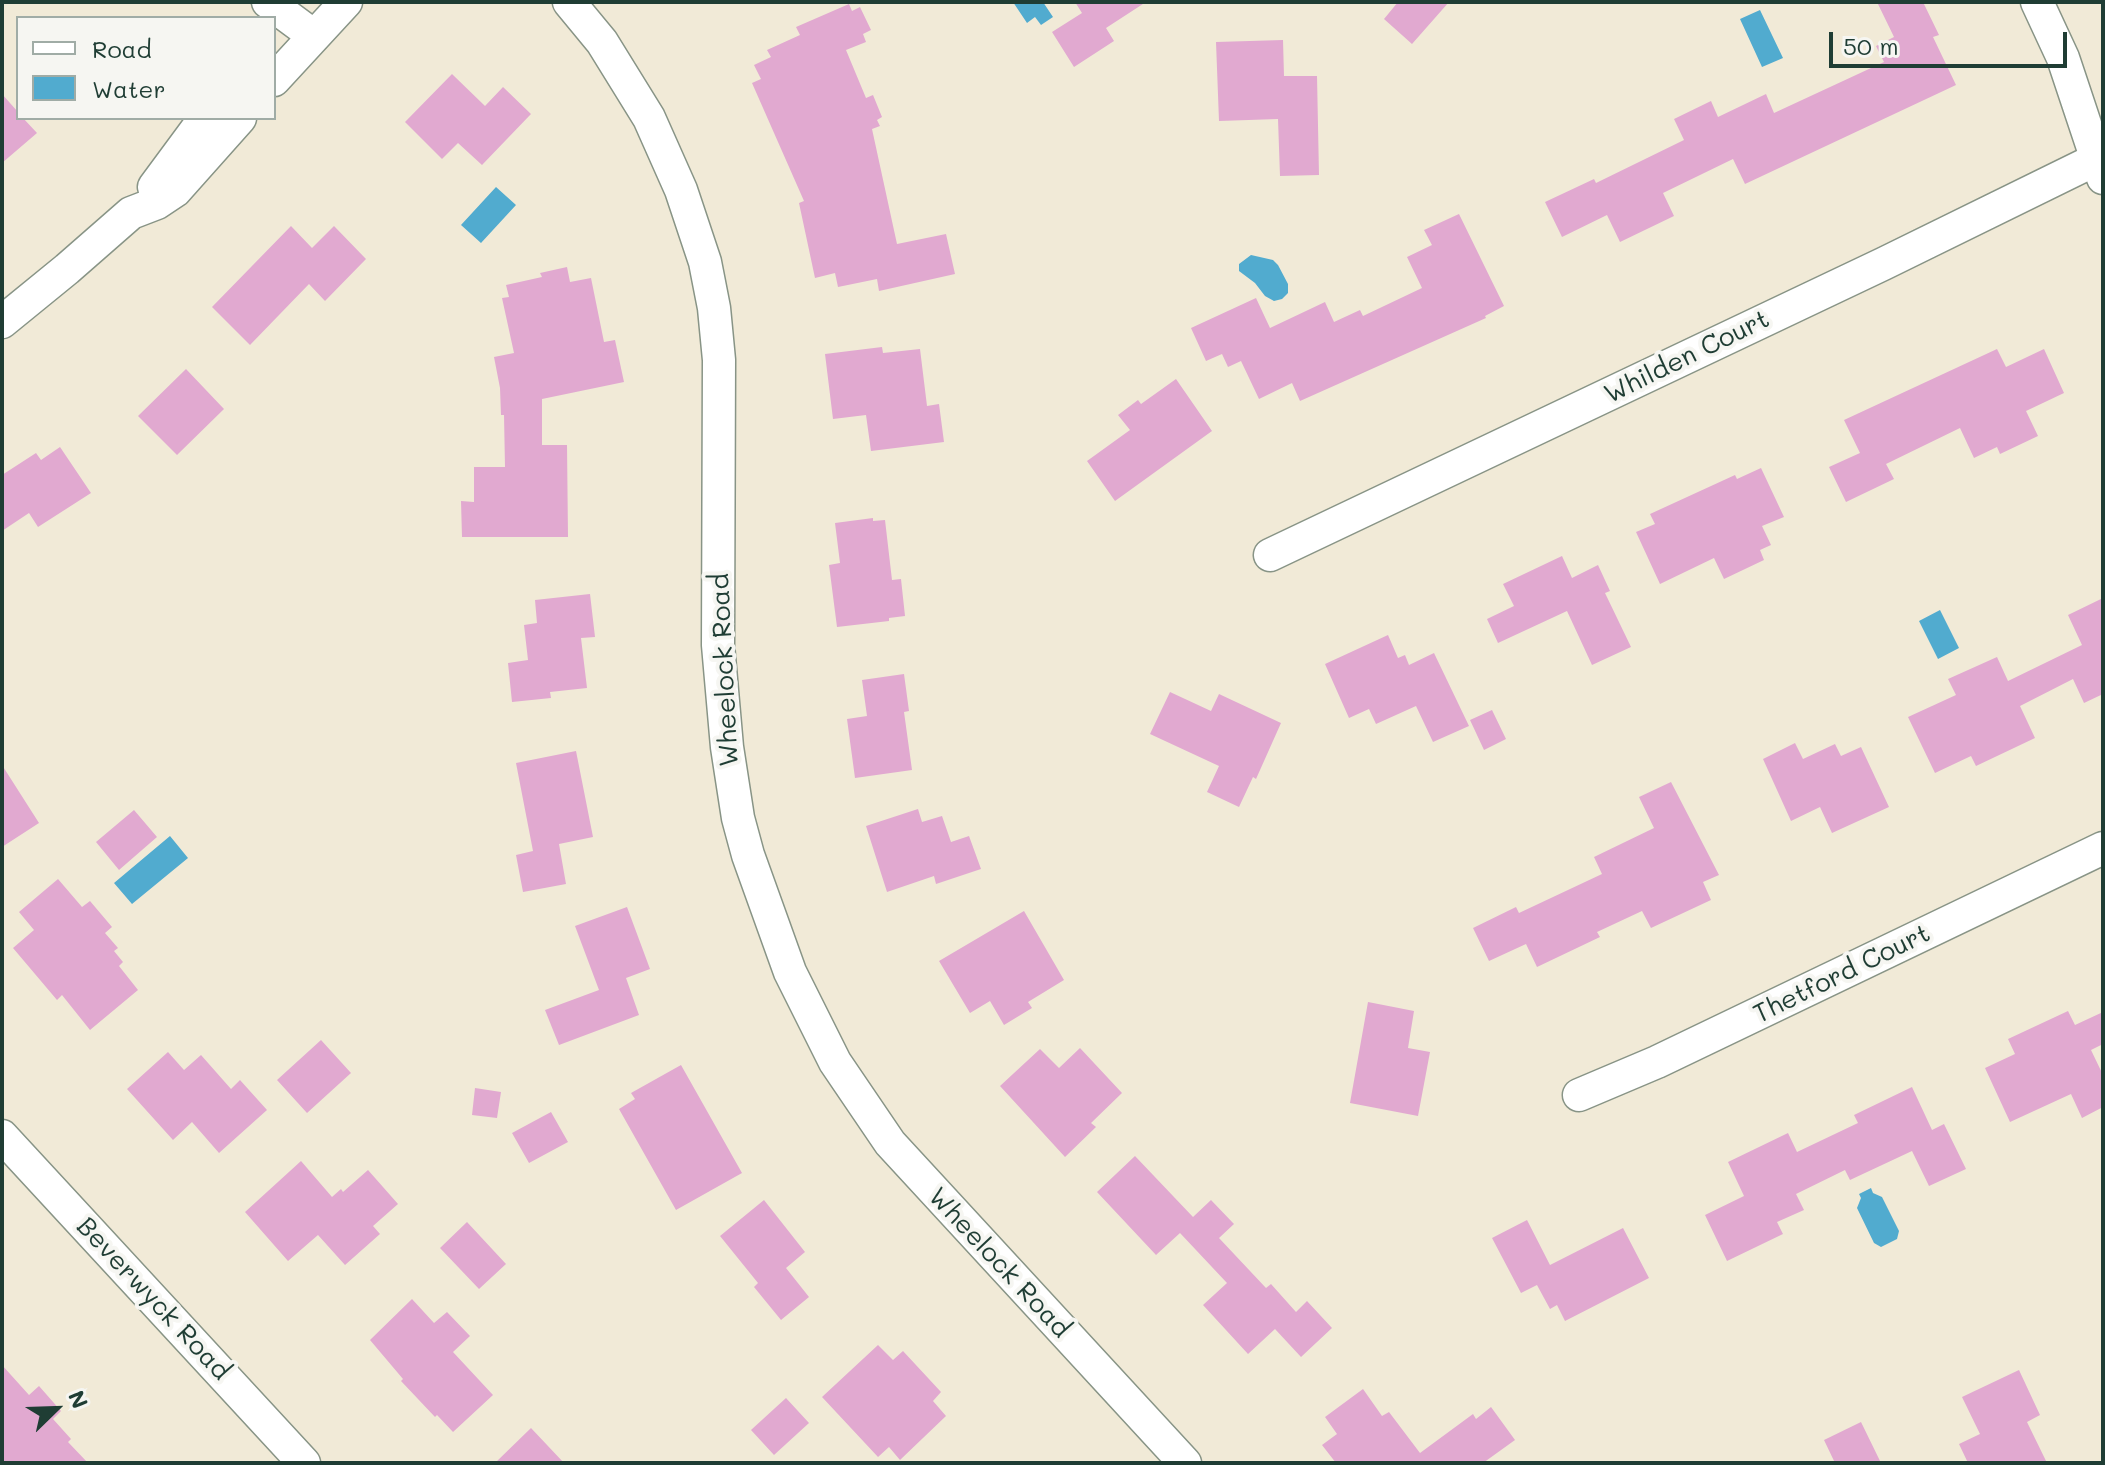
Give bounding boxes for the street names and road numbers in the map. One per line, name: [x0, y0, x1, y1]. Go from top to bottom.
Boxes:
street label: Whilden Court: [1599, 304, 1775, 410]
street label: Wheelock Road: [704, 572, 746, 768]
street label: Thetford Court: [1749, 918, 1935, 1030]
street label: Wheelock Road: [922, 1181, 1076, 1345]
street label: Beverwyck Road: [70, 1211, 236, 1387]

